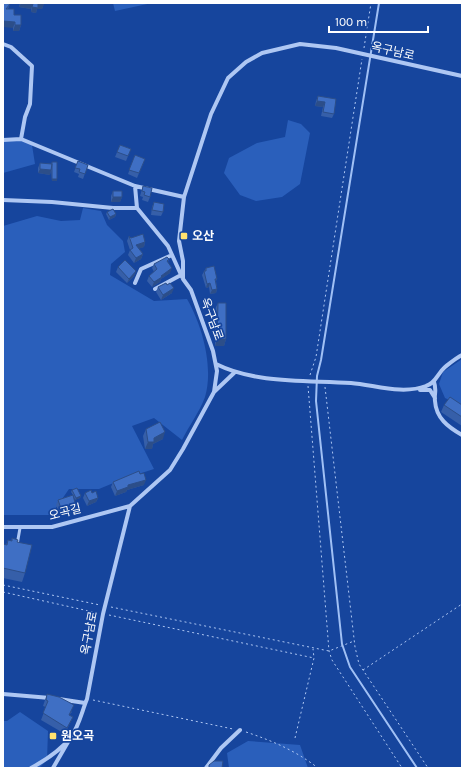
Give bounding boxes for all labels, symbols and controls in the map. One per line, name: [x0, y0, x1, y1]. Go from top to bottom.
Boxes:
scale bar: [329, 8, 428, 34]
text: 100 m: [335, 15, 367, 29]
street label: 옥구남로: [370, 39, 416, 63]
place label: 오산: [192, 229, 214, 243]
marker: 오산: [179, 231, 189, 241]
street label: 옥구남로: [198, 296, 226, 342]
street label: 오곡길: [47, 501, 83, 523]
street label: 옥구남로: [78, 610, 100, 656]
place label: 원오곡: [61, 729, 94, 743]
marker: 원오곡: [48, 731, 58, 741]

